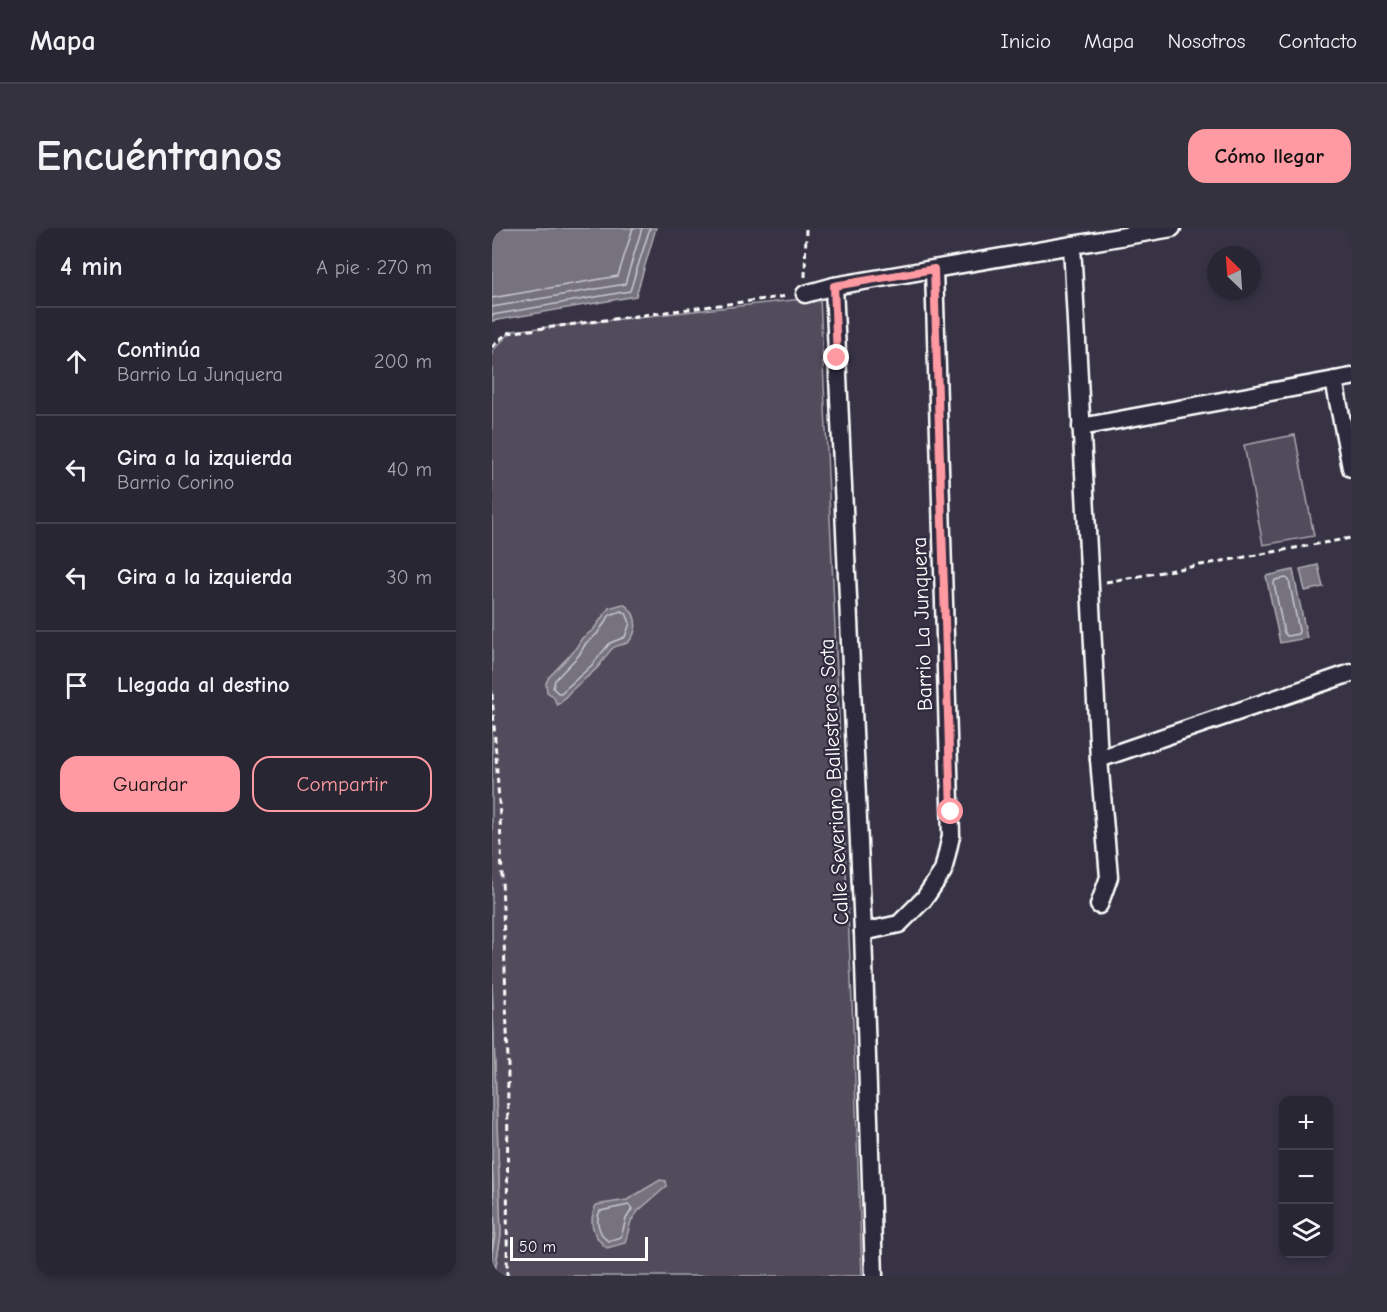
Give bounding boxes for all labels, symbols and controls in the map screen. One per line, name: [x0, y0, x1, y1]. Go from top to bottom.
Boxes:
text: Mapa: [30, 25, 96, 57]
text: Inicio: [1000, 29, 1051, 53]
text: Mapa: [1084, 29, 1134, 53]
text: Nosotros: [1167, 29, 1246, 53]
text: Contacto: [1279, 29, 1357, 53]
button: Cómo llegar: [1188, 129, 1351, 183]
text: Encuéntranos: [36, 132, 282, 181]
north arrow: [1207, 246, 1261, 300]
text: 4 min: [60, 252, 123, 282]
text: A pie · 270 m: [316, 256, 432, 279]
text: Continúa: [117, 337, 201, 363]
route end: [823, 344, 849, 370]
icon: ahead: [60, 345, 93, 378]
text: 200 m: [374, 350, 432, 373]
text: Barrio La Junquera: [117, 363, 283, 386]
text: Gira a la izquierda: [117, 445, 292, 471]
icon: left: [60, 453, 93, 486]
text: 40 m: [387, 458, 432, 481]
text: Barrio Corino: [117, 471, 234, 494]
street label: Barrio La Junquera: [907, 537, 937, 711]
icon: left: [60, 561, 93, 594]
text: Gira a la izquierda: [117, 564, 292, 590]
text: 30 m: [386, 566, 432, 589]
street label: Calle Severiano Ballesteros Sota: [815, 638, 853, 926]
icon: arrive: [60, 669, 93, 702]
text: Llegada al destino: [117, 672, 290, 698]
button: Guardar: [60, 756, 240, 812]
button: Compartir: [252, 756, 432, 812]
route start: [937, 798, 963, 824]
map controls: [1279, 1096, 1333, 1258]
button: +: [1279, 1096, 1333, 1150]
button: −: [1279, 1150, 1333, 1204]
button: layers: [1279, 1204, 1333, 1258]
scale bar: [510, 1234, 648, 1262]
text: 50 m: [519, 1238, 556, 1256]

